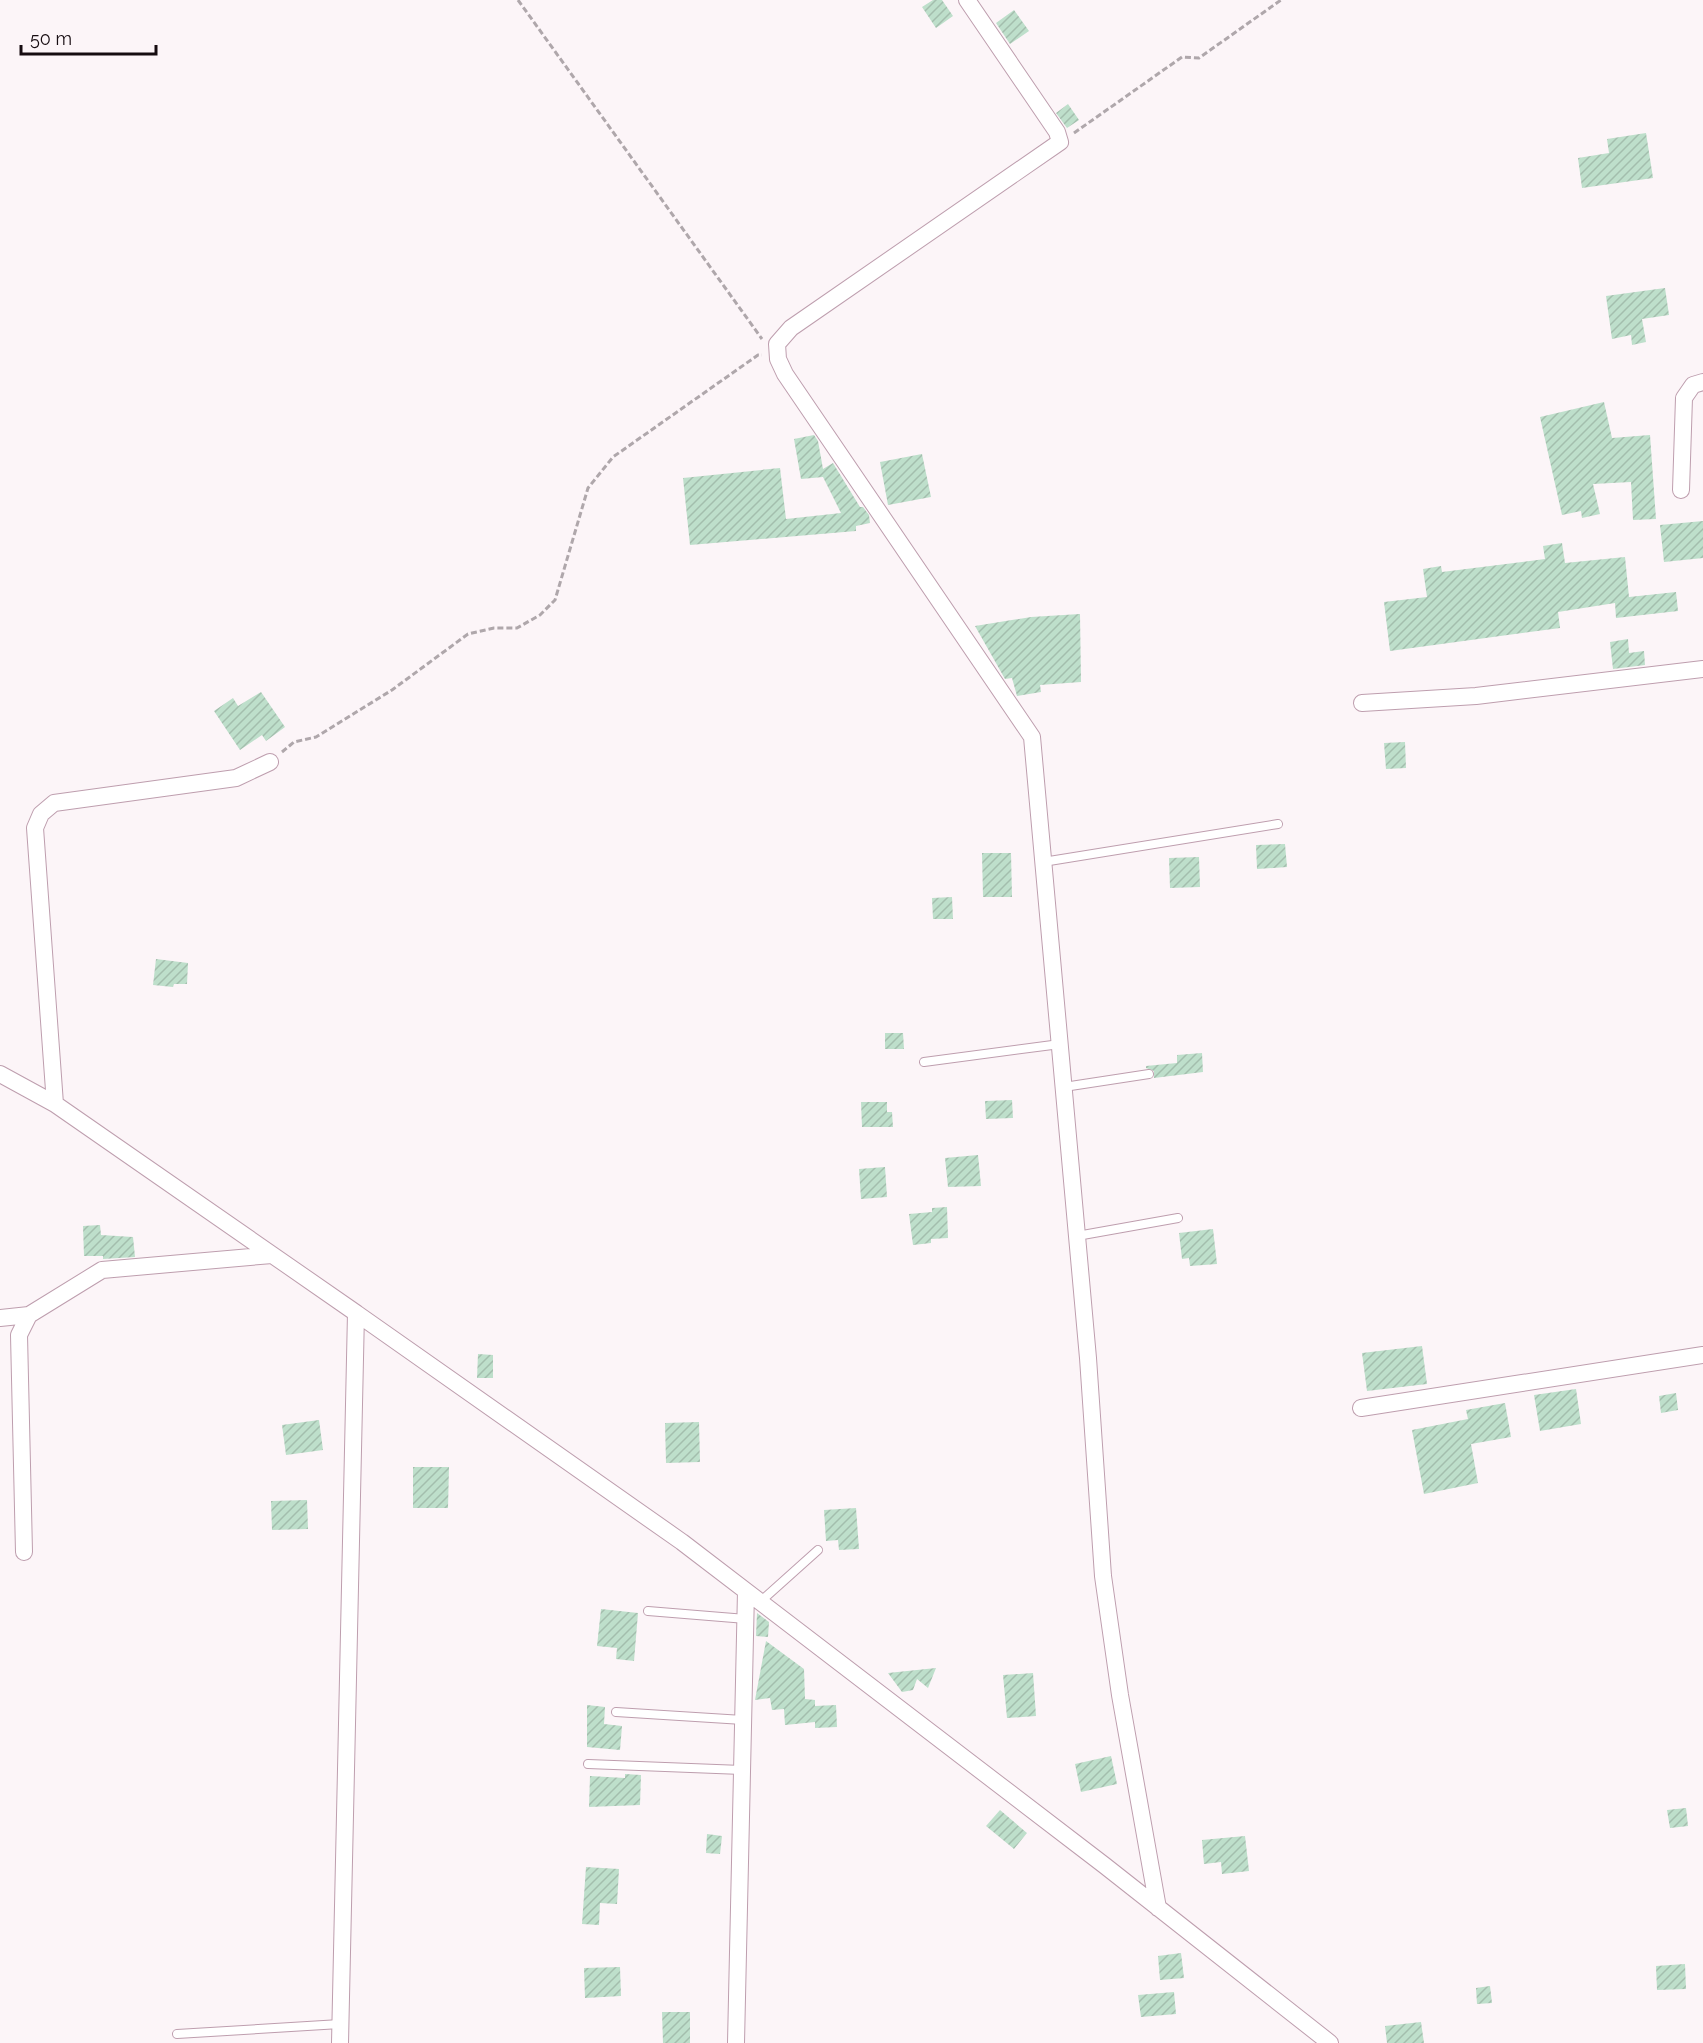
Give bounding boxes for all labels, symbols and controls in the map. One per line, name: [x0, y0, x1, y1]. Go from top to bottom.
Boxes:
scale bar: [21, 18, 156, 56]
text: 50 m: [30, 28, 72, 49]

